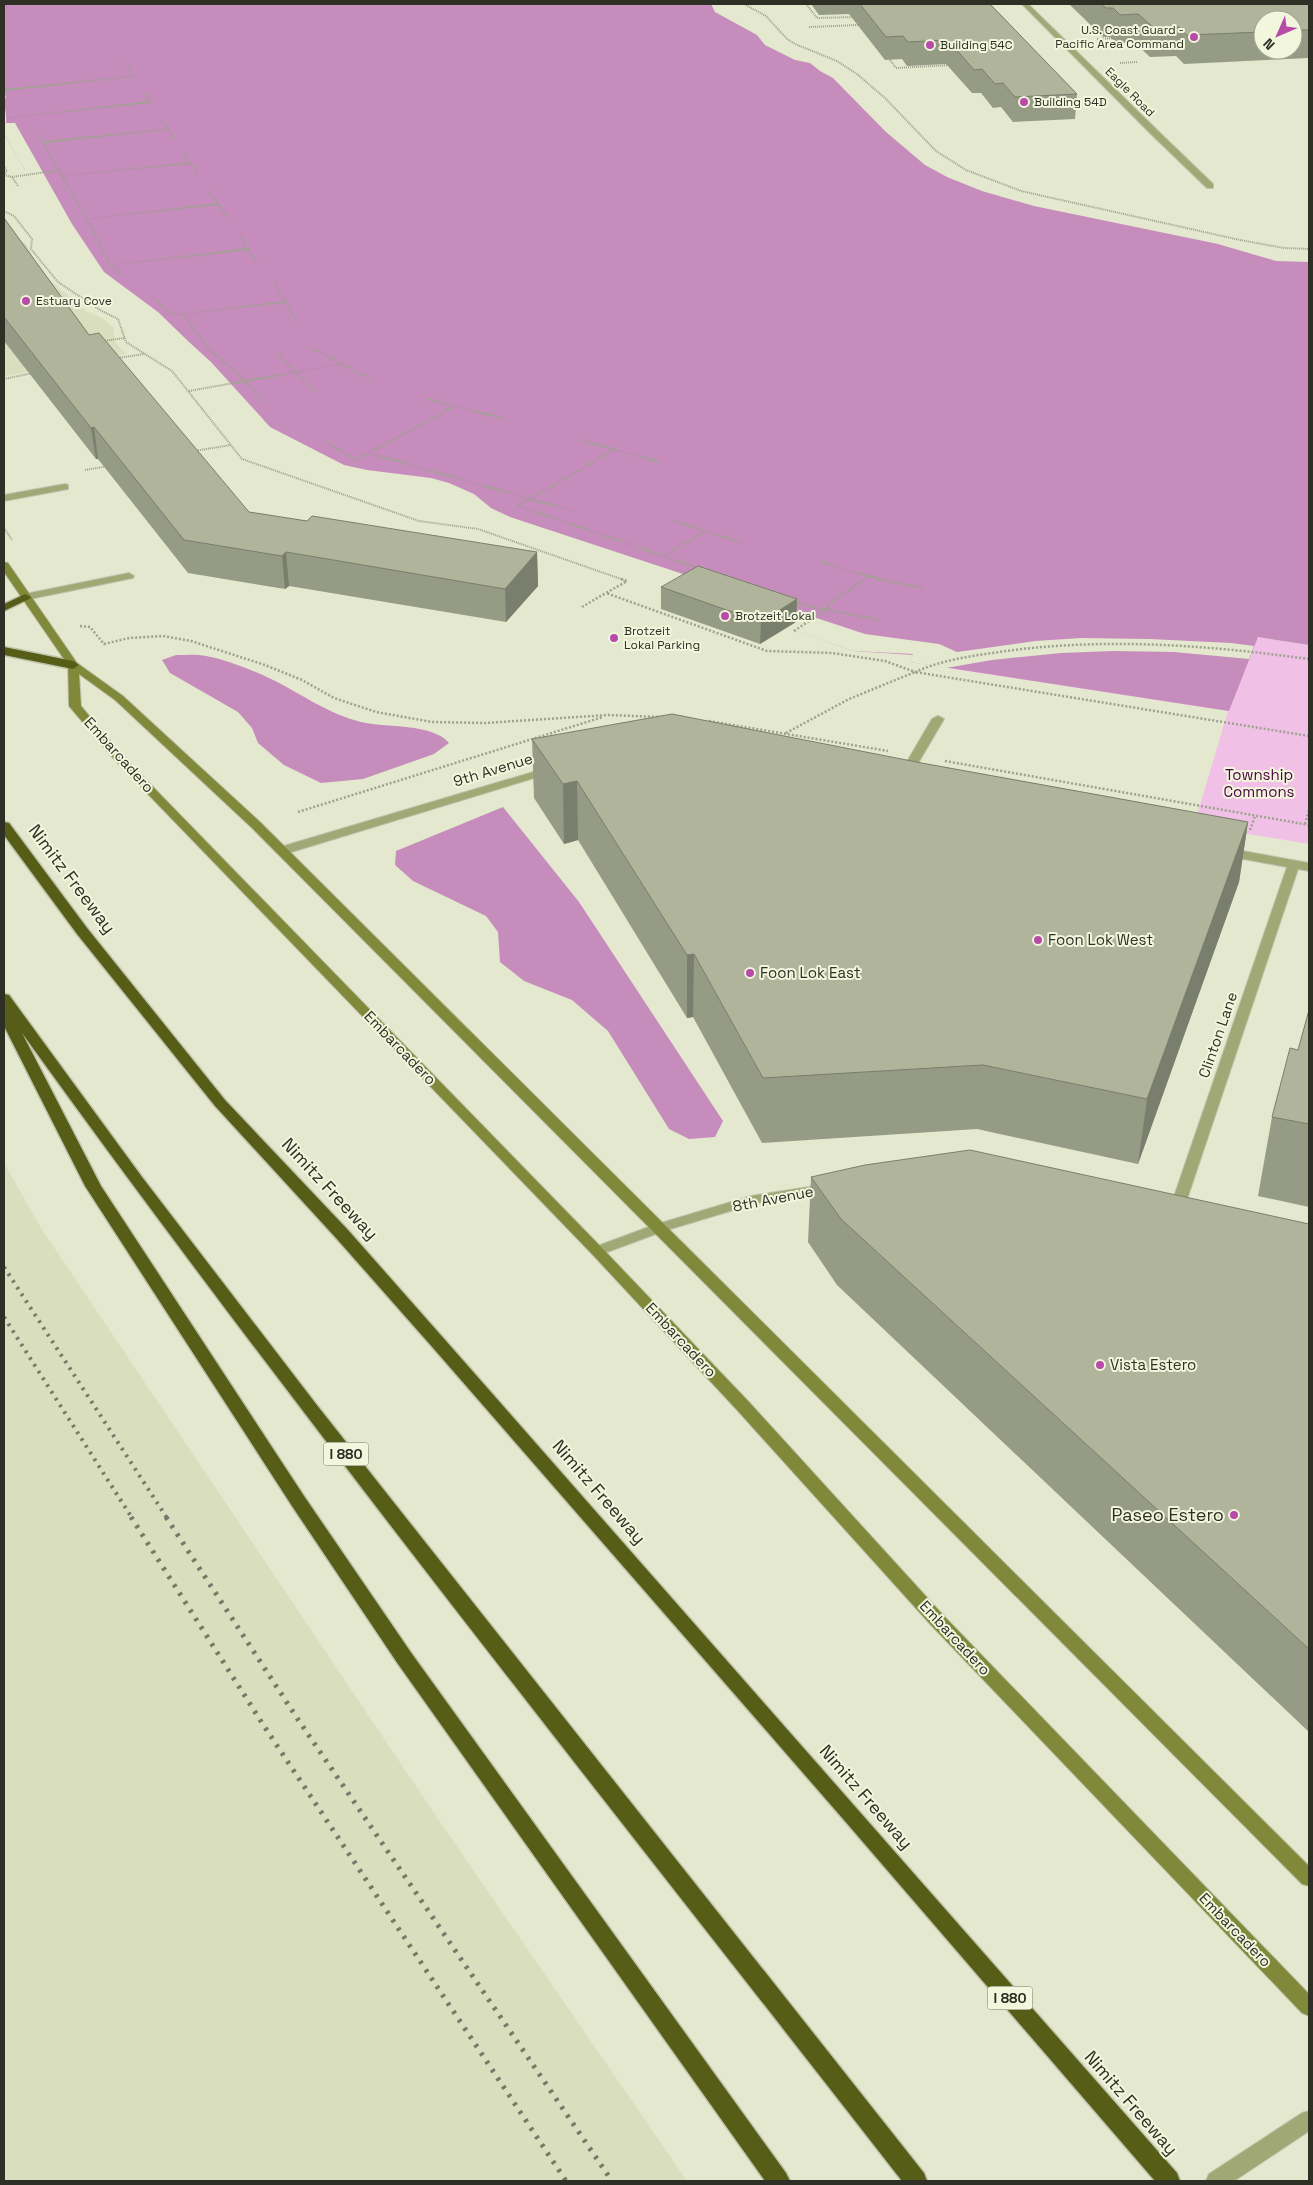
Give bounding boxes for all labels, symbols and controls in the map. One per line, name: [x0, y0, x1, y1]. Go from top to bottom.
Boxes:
north arrow: [1253, 10, 1303, 60]
place label: U.S. Coast Guard - Pacific Area Command: [1055, 22, 1184, 52]
marker: U.S. Coast Guard - Pacific Area Command: [1188, 31, 1200, 43]
text: N: [1259, 35, 1278, 54]
place label: Building 54C: [940, 37, 1013, 53]
marker: Building 54C: [924, 39, 936, 51]
street label: Eagle Road: [1102, 64, 1158, 120]
place label: Building 54D: [1034, 94, 1107, 110]
marker: Building 54D: [1018, 96, 1030, 108]
place label: Estuary Cove: [36, 293, 112, 309]
marker: Estuary Cove: [20, 295, 32, 307]
place label: Brotzeit Lokal: [735, 608, 815, 624]
marker: Brotzeit Lokal: [719, 610, 731, 622]
place label: Brotzeit Lokal Parking: [624, 623, 700, 653]
marker: Brotzeit Lokal Parking: [608, 632, 620, 644]
street label: Embarcadero: [80, 713, 158, 797]
street label: 9th Avenue: [451, 748, 535, 791]
park label: Township Commons: [1223, 765, 1295, 801]
street label: Nimitz Freeway: [24, 819, 121, 938]
place label: Foon Lok West: [1048, 930, 1153, 949]
marker: Foon Lok West: [1032, 934, 1044, 946]
place label: Foon Lok East: [760, 963, 861, 982]
marker: Foon Lok East: [744, 967, 756, 979]
street label: Clinton Lane: [1194, 989, 1241, 1080]
street label: Embarcadero: [360, 1007, 440, 1089]
street label: Nimitz Freeway: [277, 1133, 384, 1245]
street label: 8th Avenue: [731, 1181, 815, 1216]
street label: Embarcadero: [642, 1298, 721, 1381]
place label: Vista Estero: [1110, 1355, 1196, 1374]
marker: Vista Estero: [1094, 1359, 1106, 1371]
street label: Nimitz Freeway: [548, 1435, 651, 1549]
road number: I 880: [324, 1442, 368, 1466]
place label: Paseo Estero: [1112, 1503, 1224, 1526]
marker: Paseo Estero: [1228, 1509, 1240, 1521]
street label: Embarcadero: [916, 1596, 995, 1679]
street label: Nimitz Freeway: [815, 1740, 918, 1854]
street label: Embarcadero: [1195, 1889, 1275, 1971]
road number: I 880: [988, 1986, 1032, 2010]
street label: Nimitz Freeway: [1080, 2046, 1183, 2160]

